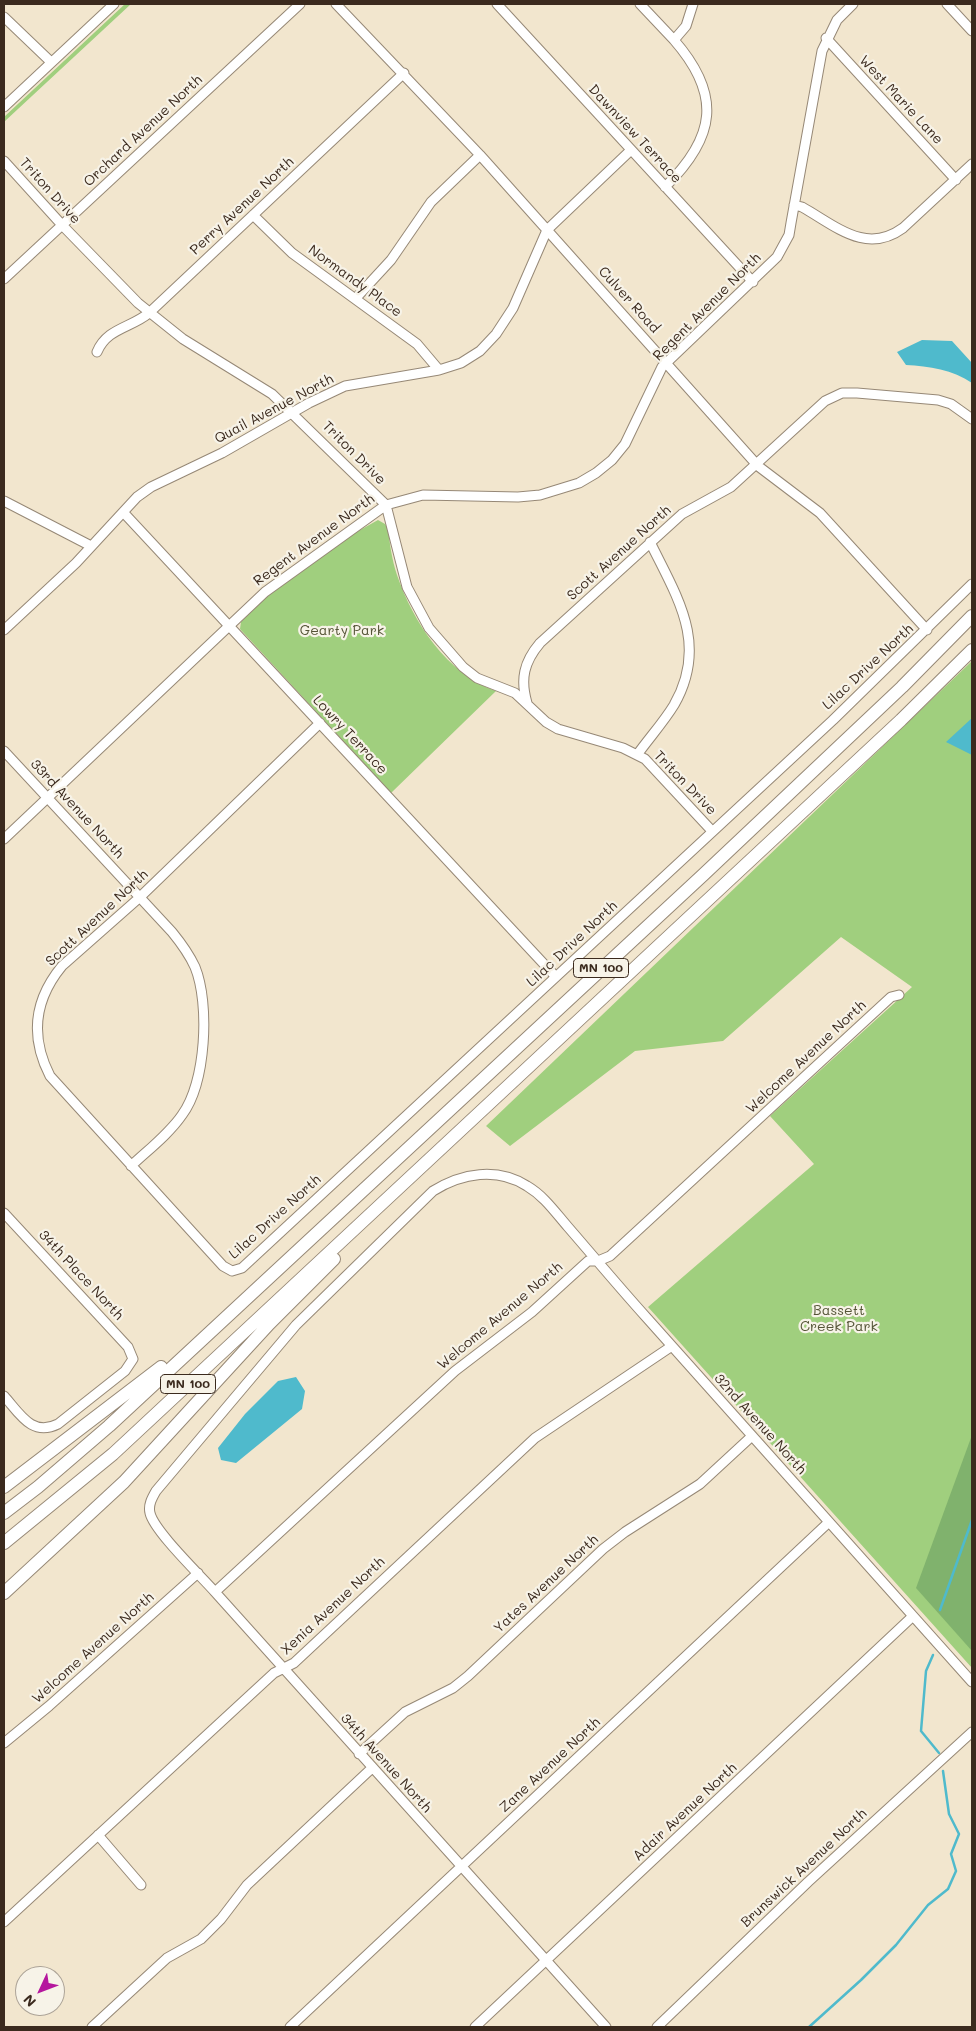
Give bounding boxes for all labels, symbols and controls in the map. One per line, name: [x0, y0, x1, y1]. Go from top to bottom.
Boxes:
street label: West Marie Lane: [856, 52, 946, 148]
street label: Orchard Avenue North: [80, 72, 206, 190]
street label: Dawnview Terrace: [585, 81, 685, 187]
street label: Perry Avenue North: [187, 154, 297, 258]
street label: Triton Drive: [16, 155, 84, 227]
street label: Normandy Place: [305, 241, 405, 321]
street label: Regent Avenue North: [650, 250, 764, 364]
street label: Culver Road: [595, 263, 663, 337]
street label: Quail Avenue North: [212, 371, 336, 447]
street label: Triton Drive: [319, 418, 389, 488]
street label: Regent Avenue North: [250, 490, 378, 590]
street label: Scott Avenue North: [564, 502, 674, 604]
street label: Lilac Drive North: [819, 621, 917, 713]
park label: Gearty Park: [300, 623, 384, 639]
street label: Lowry Terrace: [309, 692, 391, 778]
street label: Triton Drive: [650, 747, 720, 819]
street label: 33rd Avenue North: [27, 756, 127, 862]
street label: Scott Avenue North: [42, 866, 152, 970]
street label: Lilac Drive North: [523, 898, 621, 990]
road number: MN 100: [574, 958, 628, 978]
street label: Welcome Avenue North: [743, 997, 869, 1117]
street label: Lilac Drive North: [226, 1171, 324, 1263]
street label: 34th Place North: [35, 1227, 127, 1323]
street label: Welcome Avenue North: [434, 1259, 566, 1373]
park label: Bassett Creek Park: [800, 1303, 878, 1335]
street label: 32nd Avenue North: [710, 1370, 810, 1478]
road number: MN 100: [160, 1375, 216, 1394]
street label: Yates Avenue North: [490, 1531, 602, 1637]
street label: Xenia Avenue North: [278, 1554, 388, 1658]
street label: Welcome Avenue North: [29, 1589, 157, 1707]
street label: 34th Avenue North: [337, 1710, 435, 1816]
street label: Zane Avenue North: [496, 1714, 604, 1816]
street label: Adair Avenue North: [630, 1760, 740, 1864]
street label: Brunswick Avenue North: [738, 1805, 870, 1931]
north arrow: [15, 1966, 65, 2016]
text: N: [19, 1991, 40, 2011]

